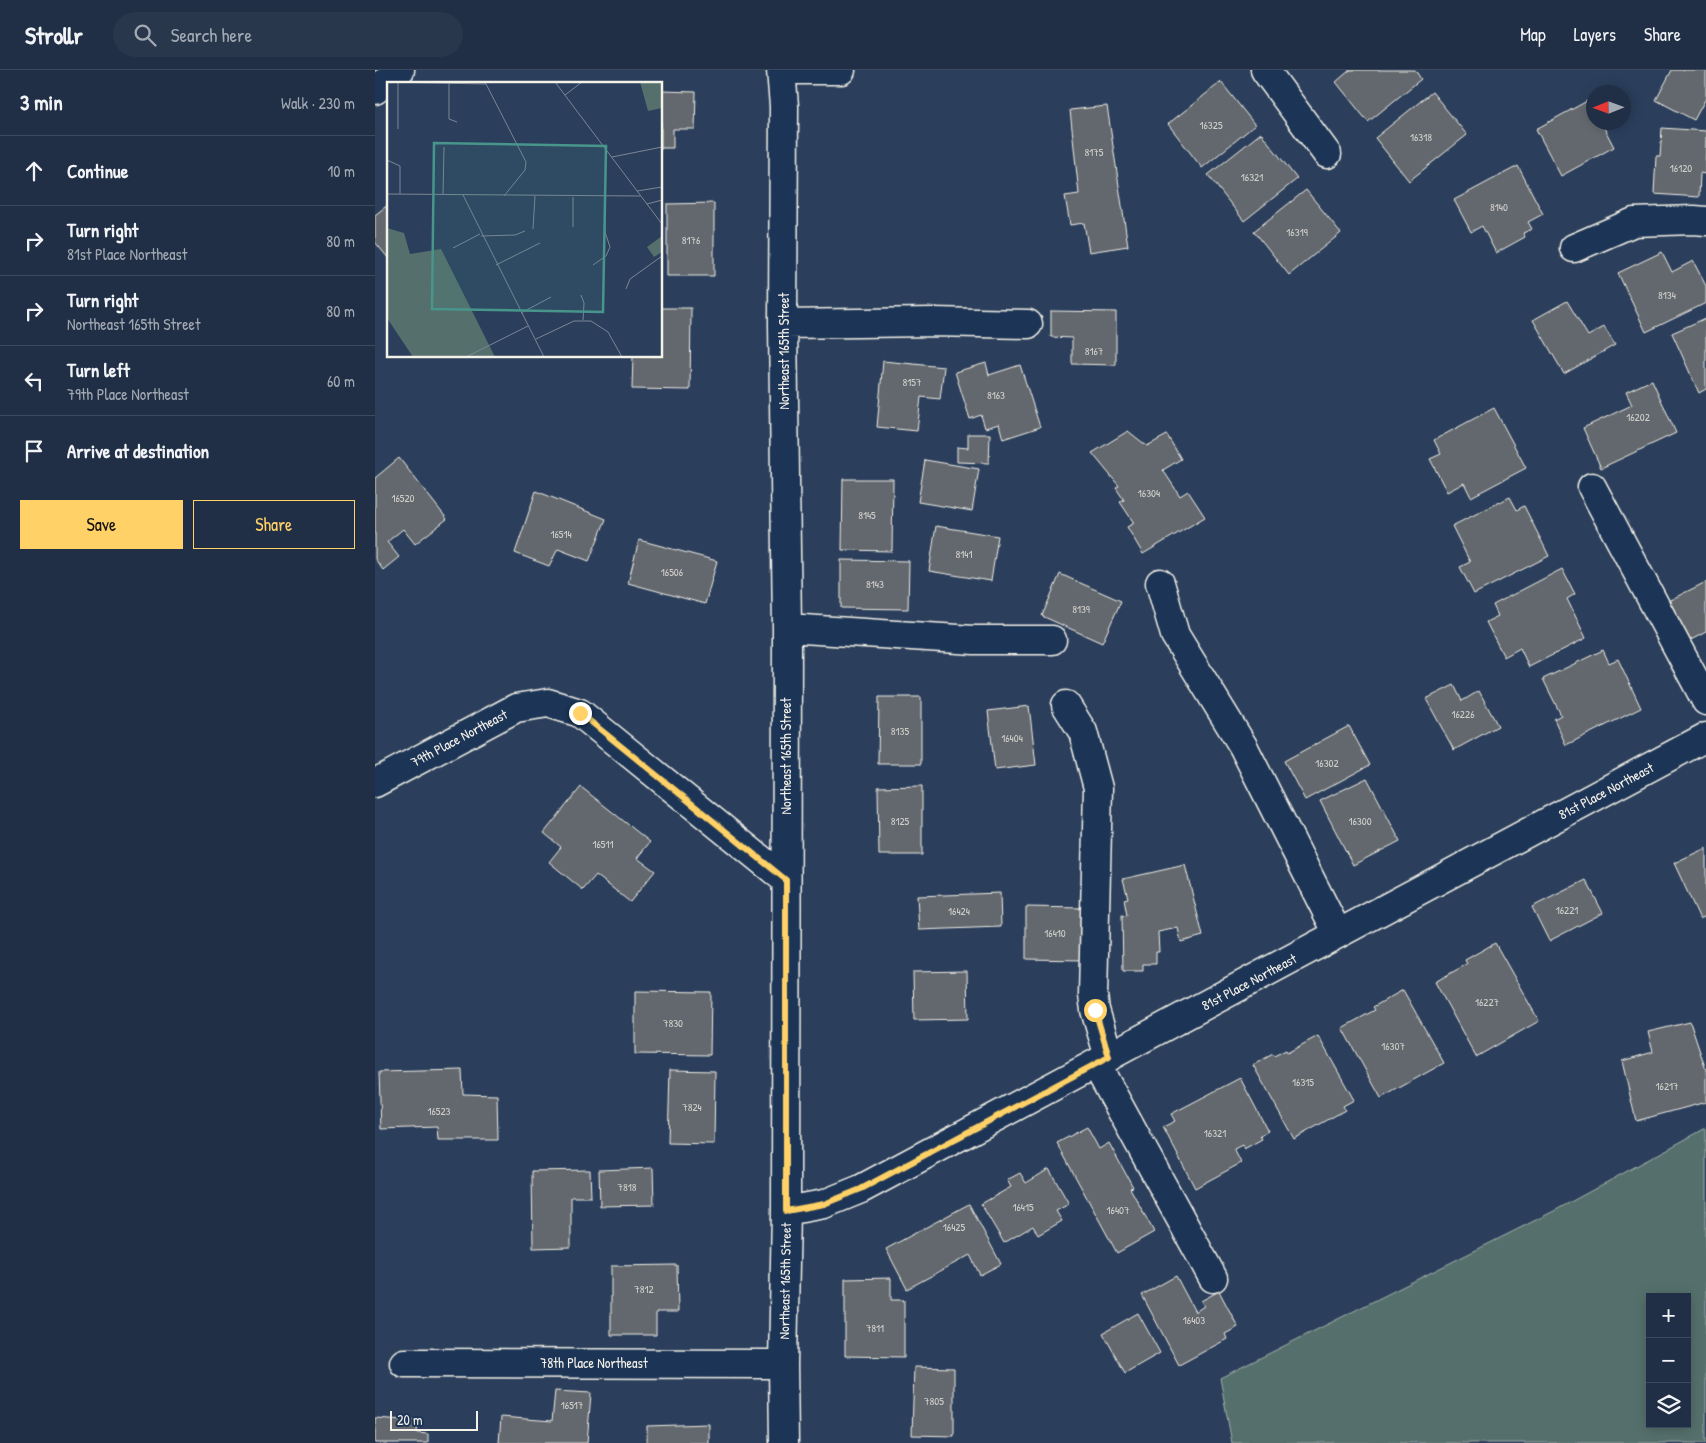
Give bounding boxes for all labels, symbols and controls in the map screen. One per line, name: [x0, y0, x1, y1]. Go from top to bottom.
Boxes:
search box: [113, 12, 463, 57]
text: Strollr: [25, 19, 83, 51]
icon: search: [131, 21, 159, 49]
text: Search here: [171, 22, 252, 48]
text: Map: [1520, 22, 1546, 47]
text: Layers: [1574, 22, 1616, 47]
text: Share: [1644, 22, 1681, 47]
inset map: [387, 82, 663, 358]
north arrow: [1586, 85, 1631, 130]
text: 3 min: [20, 88, 63, 117]
text: Walk · 230 m: [281, 92, 355, 114]
house number: 16325: [1199, 118, 1223, 132]
house number: 16318: [1410, 130, 1432, 144]
house number: 8175: [1085, 145, 1104, 159]
icon: ahead: [20, 157, 48, 185]
text: Continue: [67, 158, 128, 184]
text: 10 m: [327, 160, 355, 182]
house number: 16120: [1670, 161, 1692, 175]
house number: 16321: [1241, 170, 1263, 184]
house number: 8140: [1490, 200, 1508, 214]
text: Turn right: [67, 217, 138, 243]
house number: 16319: [1286, 225, 1308, 239]
icon: right: [20, 227, 48, 255]
text: 80 m: [326, 230, 355, 252]
house number: 8176: [682, 233, 701, 247]
text: 81st Place Northeast: [67, 243, 187, 265]
text: Turn right: [67, 287, 138, 313]
house number: 8134: [1658, 288, 1676, 302]
street label: Northeast 165th Street: [774, 292, 793, 409]
icon: right: [20, 297, 48, 325]
text: 80 m: [326, 300, 355, 322]
text: Northeast 165th Street: [67, 313, 200, 335]
house number: 8167: [1085, 344, 1103, 358]
text: Turn left: [67, 357, 130, 383]
icon: left: [20, 367, 48, 395]
text: 60 m: [327, 370, 355, 392]
house number: 8157: [903, 375, 921, 389]
text: 79th Place Northeast: [67, 383, 189, 405]
house number: 8163: [987, 388, 1005, 402]
house number: 16202: [1626, 410, 1650, 424]
icon: arrive: [20, 437, 48, 465]
text: Arrive at destination: [67, 438, 209, 464]
house number: 16304: [1138, 486, 1160, 500]
house number: 16520: [391, 491, 415, 505]
button: Save: [20, 500, 183, 549]
button: Share: [193, 500, 355, 549]
house number: 8145: [858, 508, 876, 522]
house number: 16514: [550, 527, 572, 541]
house number: 8141: [956, 547, 972, 561]
house number: 16506: [661, 565, 684, 579]
house number: 8143: [866, 577, 884, 591]
house number: 8139: [1072, 602, 1090, 616]
street label: Northeast 165th Street: [776, 697, 795, 814]
route end: [569, 702, 592, 725]
street label: 79th Place Northeast: [407, 704, 510, 771]
house number: 16226: [1451, 707, 1475, 721]
house number: 8135: [891, 724, 910, 738]
house number: 16404: [1001, 731, 1023, 745]
house number: 16302: [1315, 756, 1339, 770]
street label: 81st Place Northeast: [1555, 757, 1657, 824]
house number: 8125: [891, 814, 910, 828]
house number: 16300: [1348, 814, 1372, 828]
house number: 16511: [592, 837, 614, 851]
house number: 16221: [1556, 903, 1578, 917]
house number: 16424: [948, 904, 970, 918]
house number: 16410: [1044, 926, 1066, 940]
street label: 81st Place Northeast: [1198, 948, 1300, 1015]
house number: 16227: [1475, 995, 1499, 1009]
route start: [1084, 999, 1107, 1022]
house number: 7830: [663, 1016, 683, 1030]
house number: 16307: [1381, 1039, 1405, 1053]
house number: 16315: [1292, 1075, 1314, 1089]
house number: 16217: [1656, 1079, 1678, 1093]
house number: 7824: [682, 1100, 702, 1114]
house number: 16523: [427, 1104, 451, 1118]
house number: 16321: [1204, 1126, 1226, 1140]
house number: 7818: [618, 1180, 637, 1194]
house number: 16415: [1012, 1200, 1034, 1214]
house number: 16407: [1107, 1203, 1129, 1217]
house number: 16425: [943, 1220, 965, 1234]
street label: Northeast 165th Street: [774, 1222, 795, 1340]
house number: 7812: [634, 1282, 654, 1296]
map controls: [1646, 1293, 1691, 1428]
button: +: [1646, 1293, 1691, 1338]
house number: 16403: [1183, 1313, 1205, 1327]
house number: 7811: [866, 1321, 884, 1335]
button: −: [1646, 1338, 1691, 1383]
street label: 78th Place Northeast: [540, 1353, 648, 1372]
button: layers: [1646, 1383, 1691, 1428]
house number: 7805: [924, 1394, 944, 1408]
house number: 16517: [561, 1398, 583, 1412]
scale bar: [390, 1408, 477, 1431]
text: 20 m: [397, 1410, 423, 1429]

